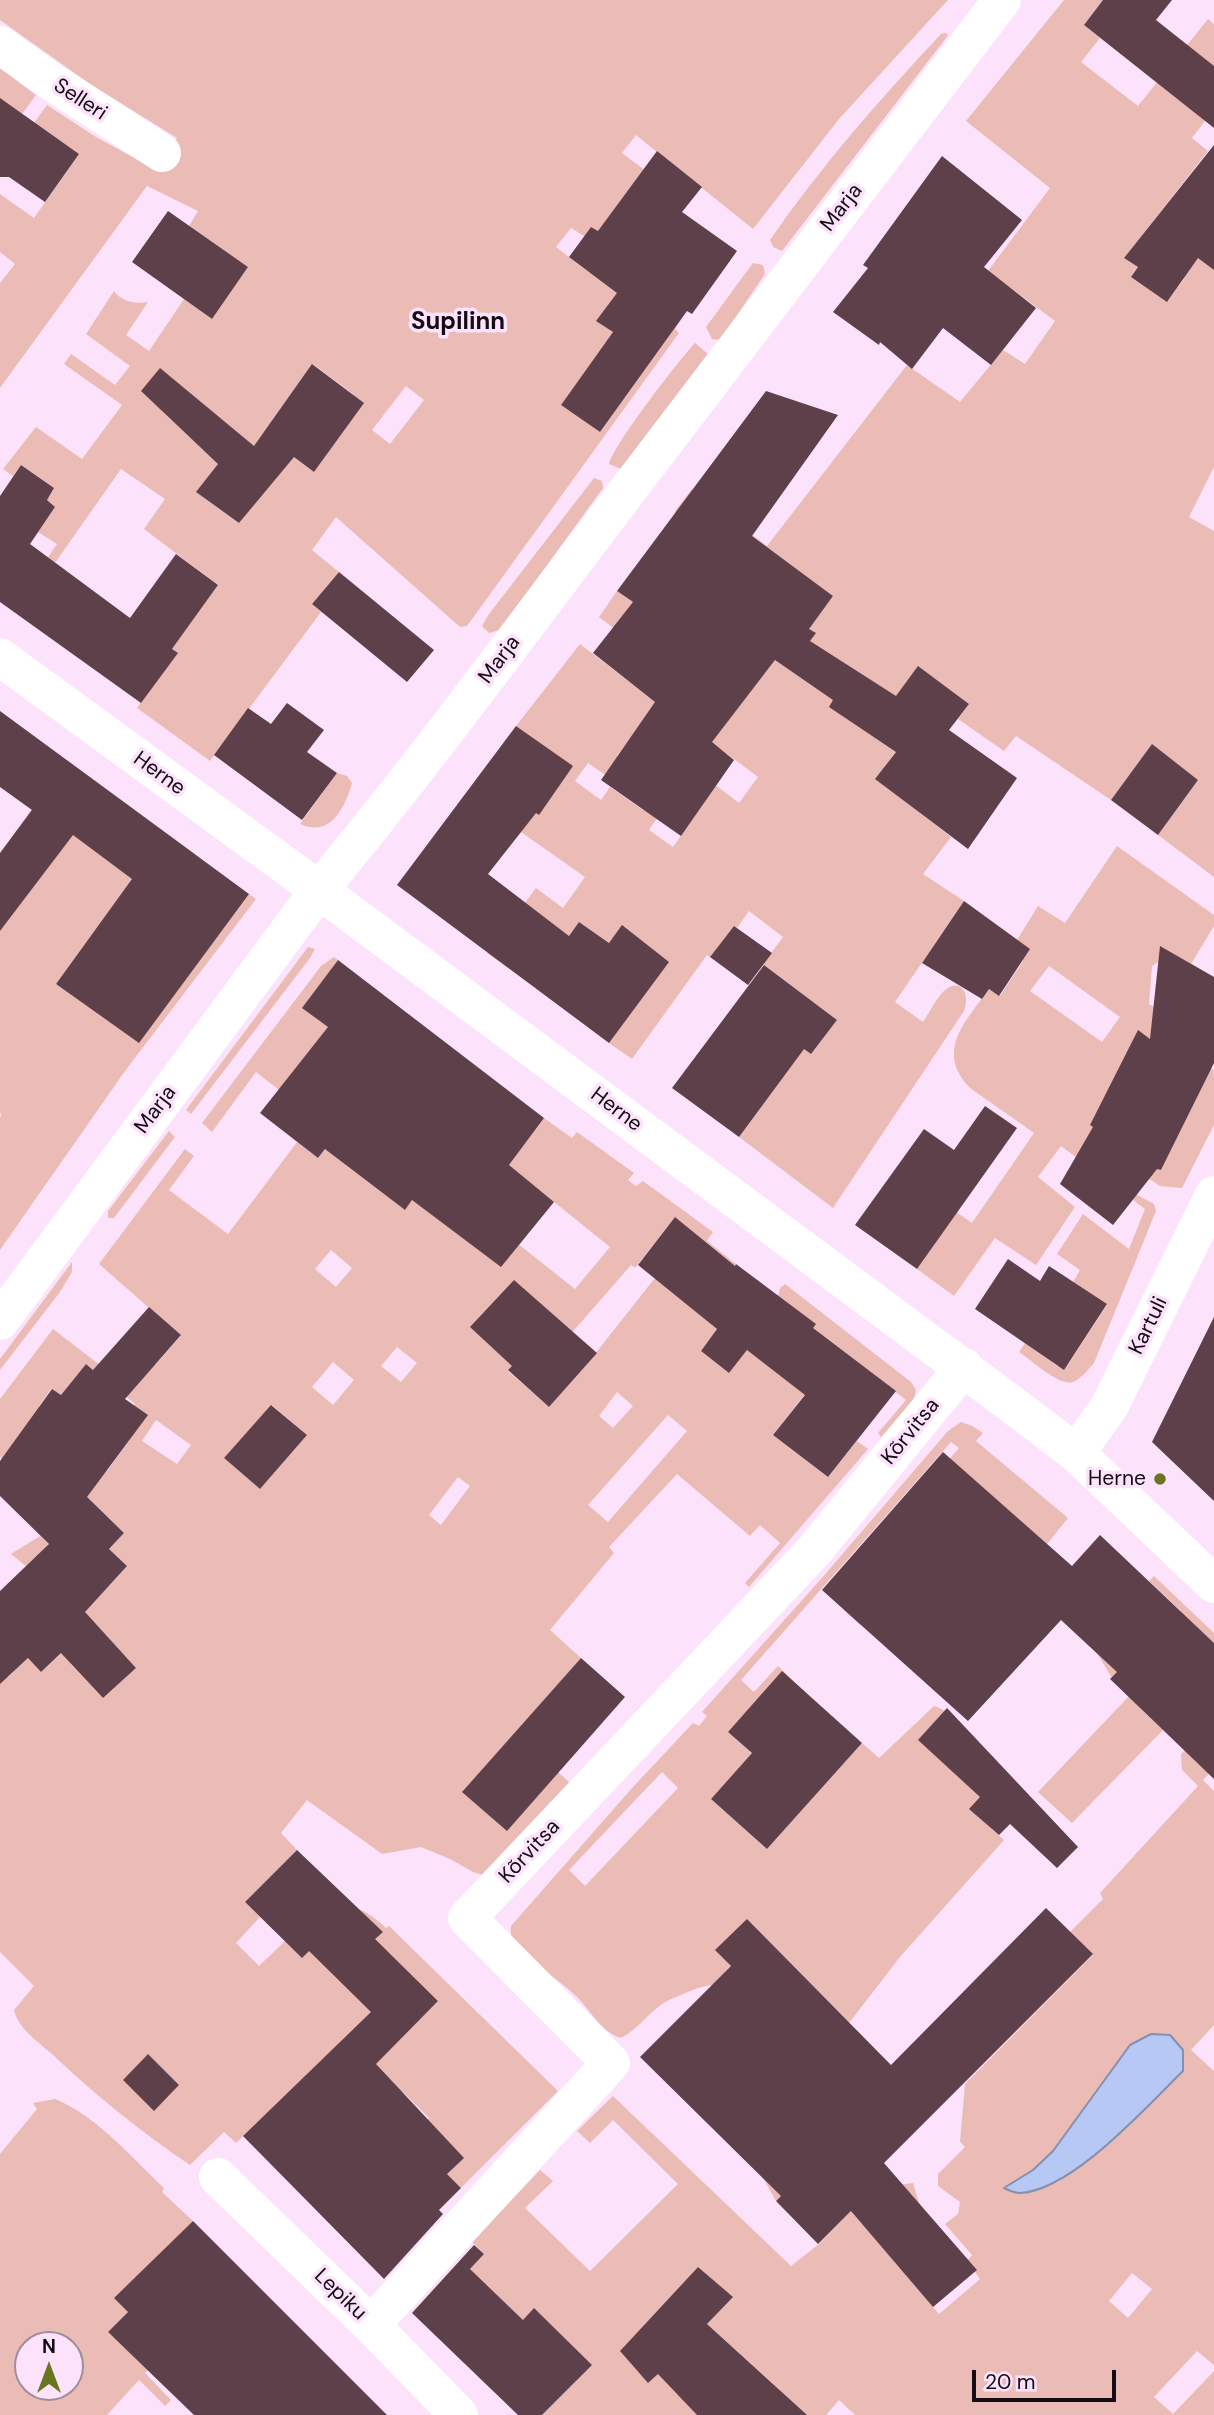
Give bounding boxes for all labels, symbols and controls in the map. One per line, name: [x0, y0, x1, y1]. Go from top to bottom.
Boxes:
street label: Selleri: [49, 74, 111, 126]
street label: Marja: [816, 179, 868, 237]
district label: Supilinn: [411, 309, 505, 337]
street label: Marja: [474, 631, 526, 689]
street label: Herne: [128, 747, 190, 801]
street label: Marja: [130, 1081, 182, 1139]
street label: Herne: [585, 1082, 647, 1138]
street label: Kartuli: [1124, 1293, 1174, 1359]
street label: Kõrvitsa: [877, 1394, 945, 1470]
place label: Herne: [1088, 1466, 1146, 1492]
marker: Herne: [1152, 1471, 1168, 1487]
street label: Kõrvitsa: [494, 1815, 566, 1889]
street label: Lepiku: [308, 2264, 372, 2326]
north arrow: [14, 2331, 84, 2401]
text: N: [42, 2334, 56, 2359]
scale bar: [976, 2356, 1120, 2400]
text: 20 m: [985, 2368, 1036, 2396]

